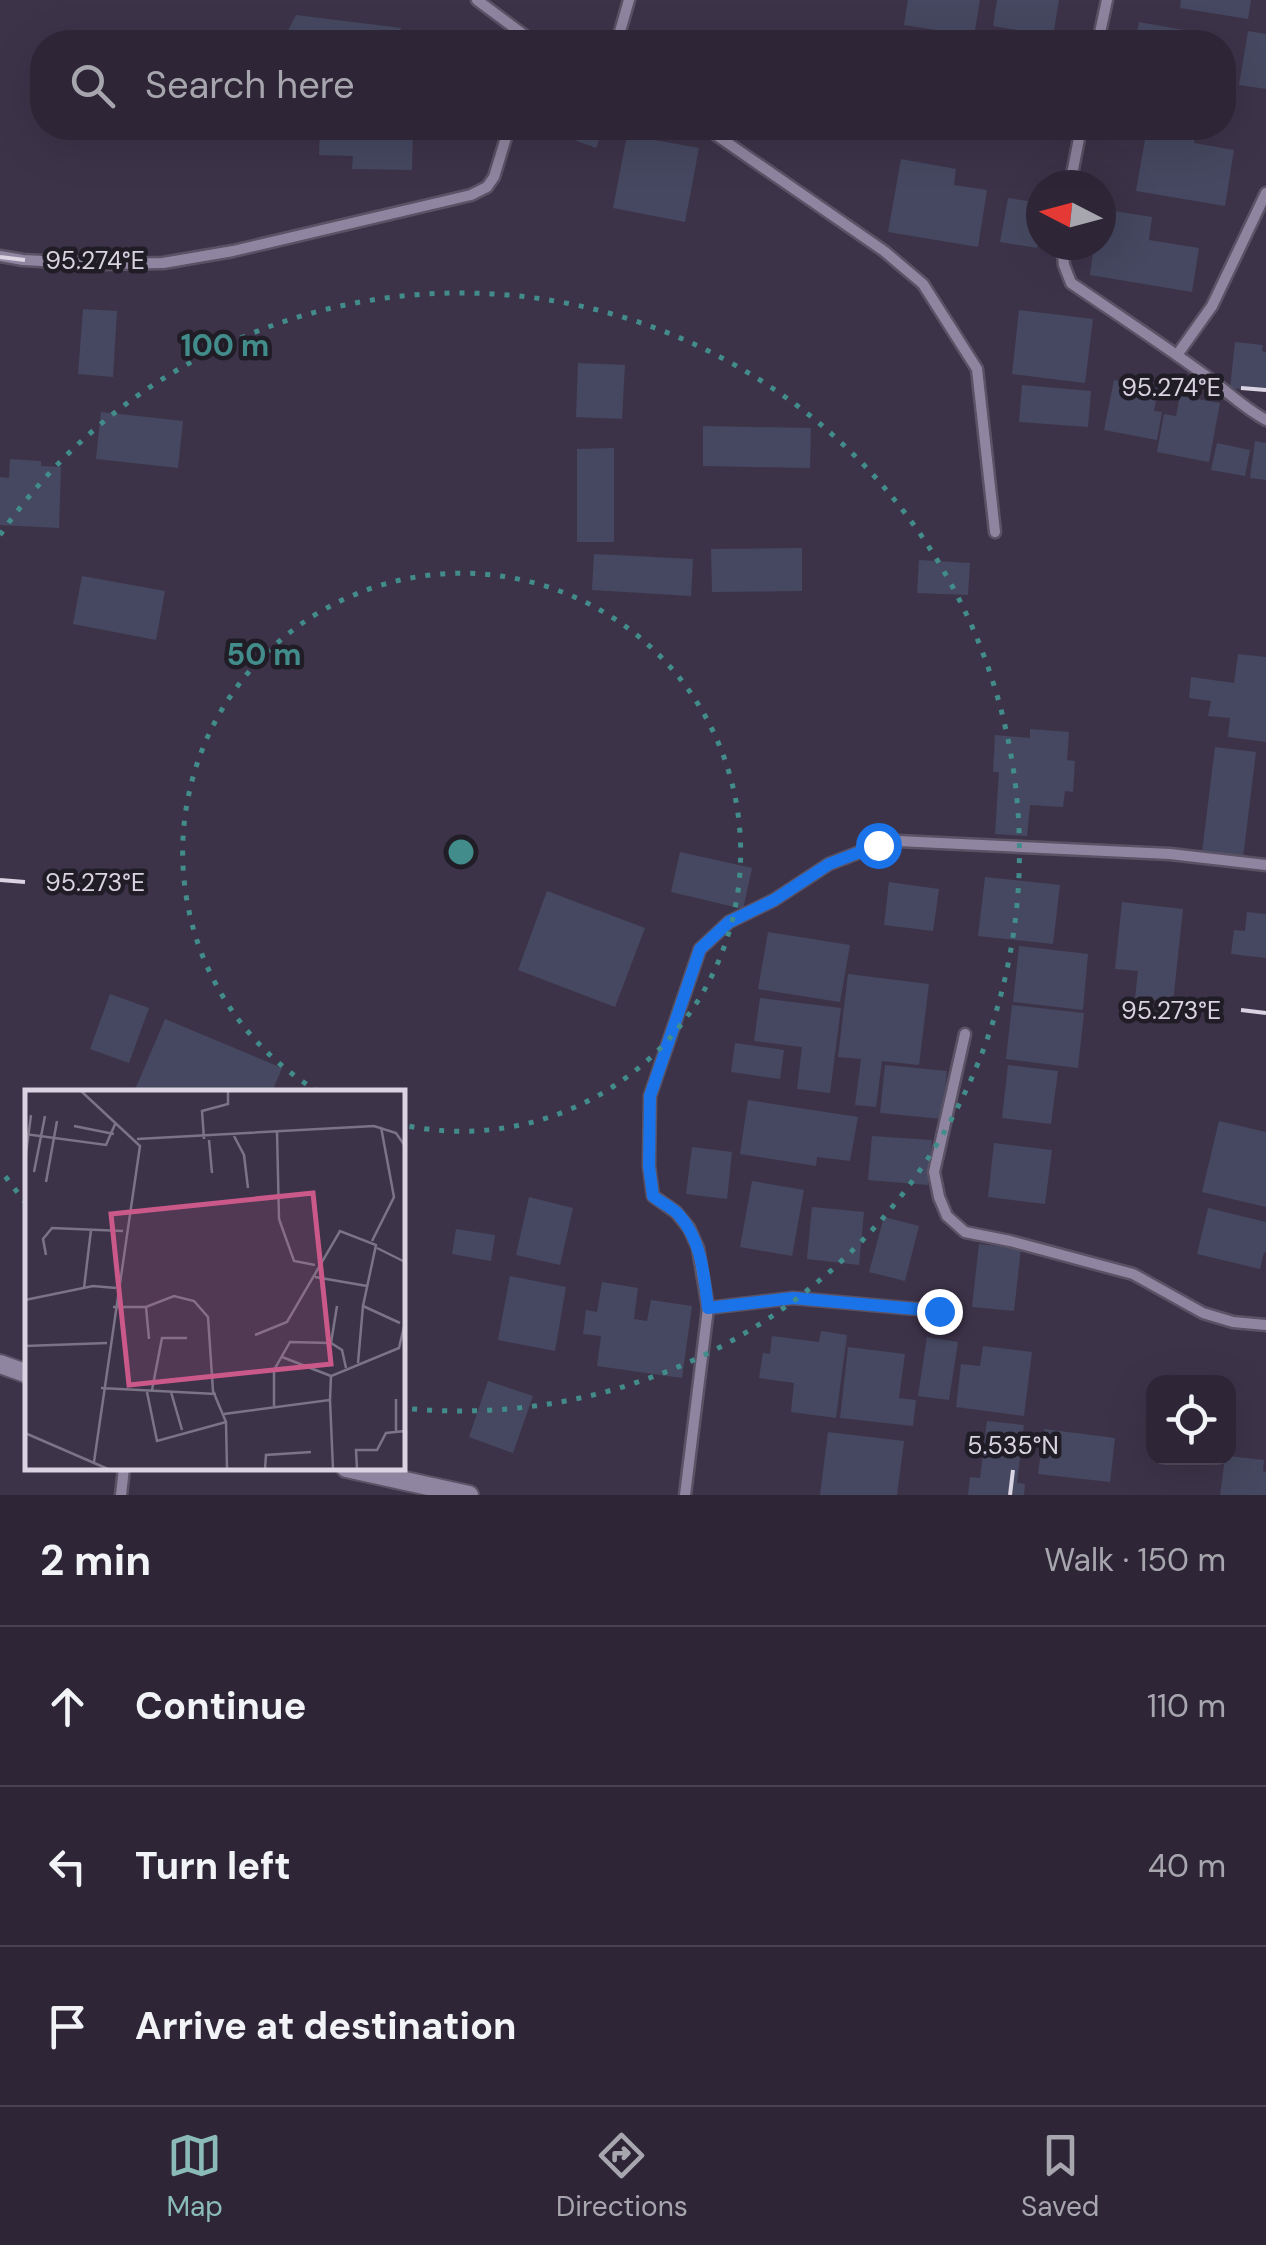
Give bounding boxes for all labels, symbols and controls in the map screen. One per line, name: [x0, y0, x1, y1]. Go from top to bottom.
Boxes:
search box: [30, 30, 1236, 140]
icon: search: [65, 58, 120, 113]
text: Search here: [145, 60, 355, 110]
north arrow: [1026, 170, 1116, 260]
text: 95.274°E: [45, 244, 145, 277]
text: 100 m: [181, 326, 269, 365]
text: 95.274°E: [1121, 371, 1221, 404]
text: 50 m: [226, 635, 302, 674]
route start: [856, 823, 902, 869]
centre of rings: [443, 834, 479, 870]
text: 95.273°E: [45, 866, 145, 899]
text: 95.273°E: [1121, 994, 1221, 1027]
inset map: [25, 1090, 405, 1470]
route end: [917, 1289, 963, 1335]
map controls: [1146, 1375, 1236, 1465]
button: locate: [1146, 1375, 1236, 1465]
text: 5.535°N: [967, 1429, 1059, 1462]
text: 2 min: [40, 1533, 151, 1588]
text: Walk · 150 m: [1044, 1539, 1226, 1581]
icon: ahead: [40, 1679, 95, 1734]
text: Continue: [135, 1681, 306, 1731]
text: 110 m: [1147, 1685, 1226, 1727]
icon: left: [40, 1839, 95, 1894]
text: Turn left: [135, 1841, 291, 1891]
text: 40 m: [1148, 1845, 1226, 1887]
icon: arrive: [40, 1999, 95, 2054]
text: Arrive at destination: [135, 2001, 517, 2051]
tab: Map: [167, 2128, 223, 2225]
tab: Directions: [556, 2128, 688, 2225]
tab: Saved: [1021, 2128, 1099, 2225]

